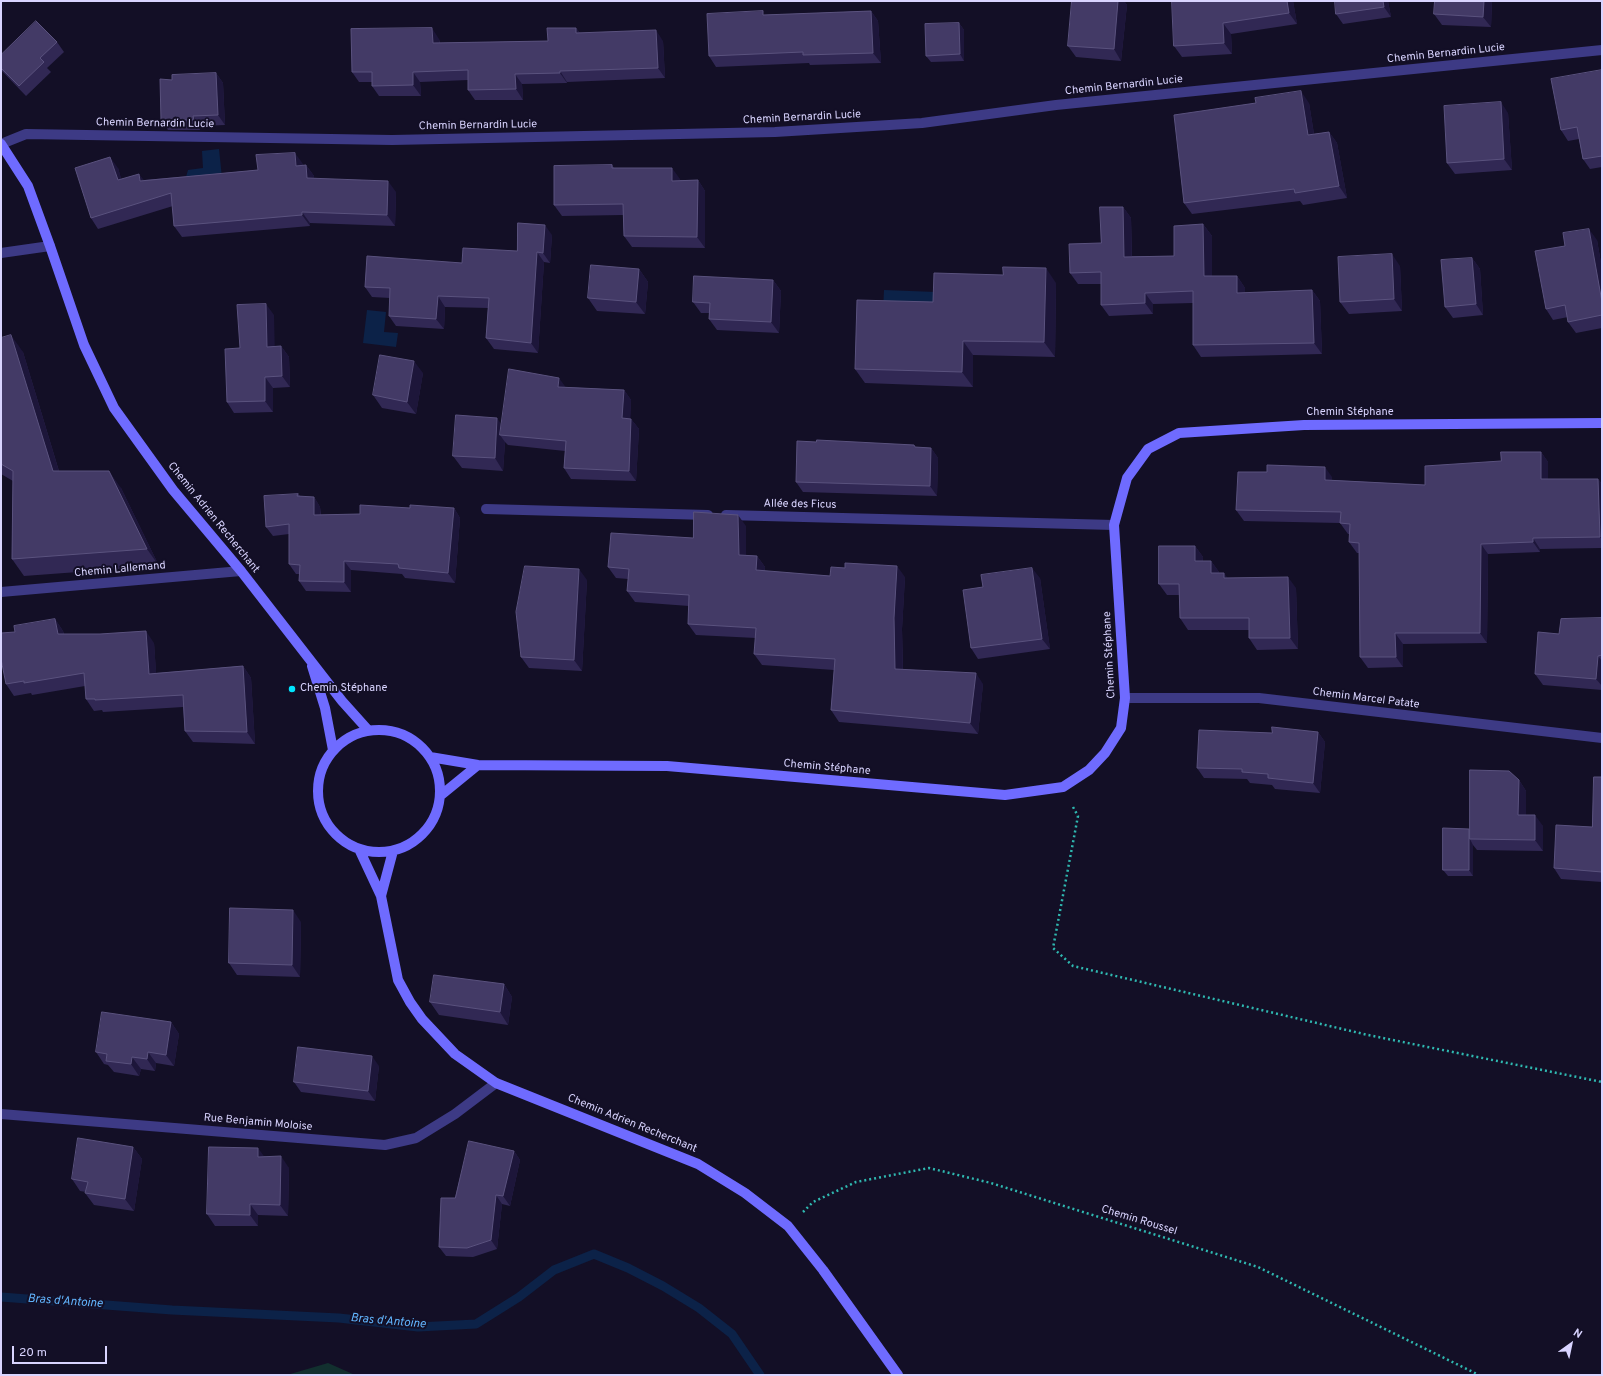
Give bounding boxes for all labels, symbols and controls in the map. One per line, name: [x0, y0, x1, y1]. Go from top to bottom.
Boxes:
street label: Chemin Bernardin Lucie: [1386, 41, 1506, 67]
street label: Chemin Bernardin Lucie: [1064, 73, 1184, 99]
street label: Chemin Bernardin Lucie: [743, 108, 861, 128]
street label: Chemin Bernardin Lucie: [96, 116, 214, 132]
street label: Chemin Bernardin Lucie: [419, 118, 537, 134]
street label: Chemin Stéphane: [1306, 406, 1394, 420]
street label: Chemin Adrien Recherchant: [164, 460, 262, 576]
street label: Allée des Ficus: [763, 498, 837, 512]
street label: Chemin Lallemand: [74, 559, 166, 581]
street label: Chemin Stéphane: [1101, 611, 1119, 699]
place label: Chemin Stéphane: [300, 682, 388, 696]
marker: Chemin Stéphane: [287, 684, 297, 694]
street label: Chemin Marcel Patate: [1312, 686, 1420, 712]
street label: Chemin Stéphane: [783, 758, 871, 778]
street label: Chemin Adrien Recherchant: [565, 1092, 699, 1156]
street label: Rue Benjamin Moloise: [203, 1112, 313, 1134]
street label: Chemin Roussel: [1099, 1203, 1179, 1239]
water label: Bras d'Antoine: [27, 1292, 103, 1312]
water label: Bras d'Antoine: [350, 1312, 426, 1332]
north arrow: [1551, 1324, 1591, 1364]
text: N: [1570, 1326, 1585, 1342]
scale bar: [14, 1338, 109, 1364]
text: 20 m: [19, 1345, 47, 1361]

